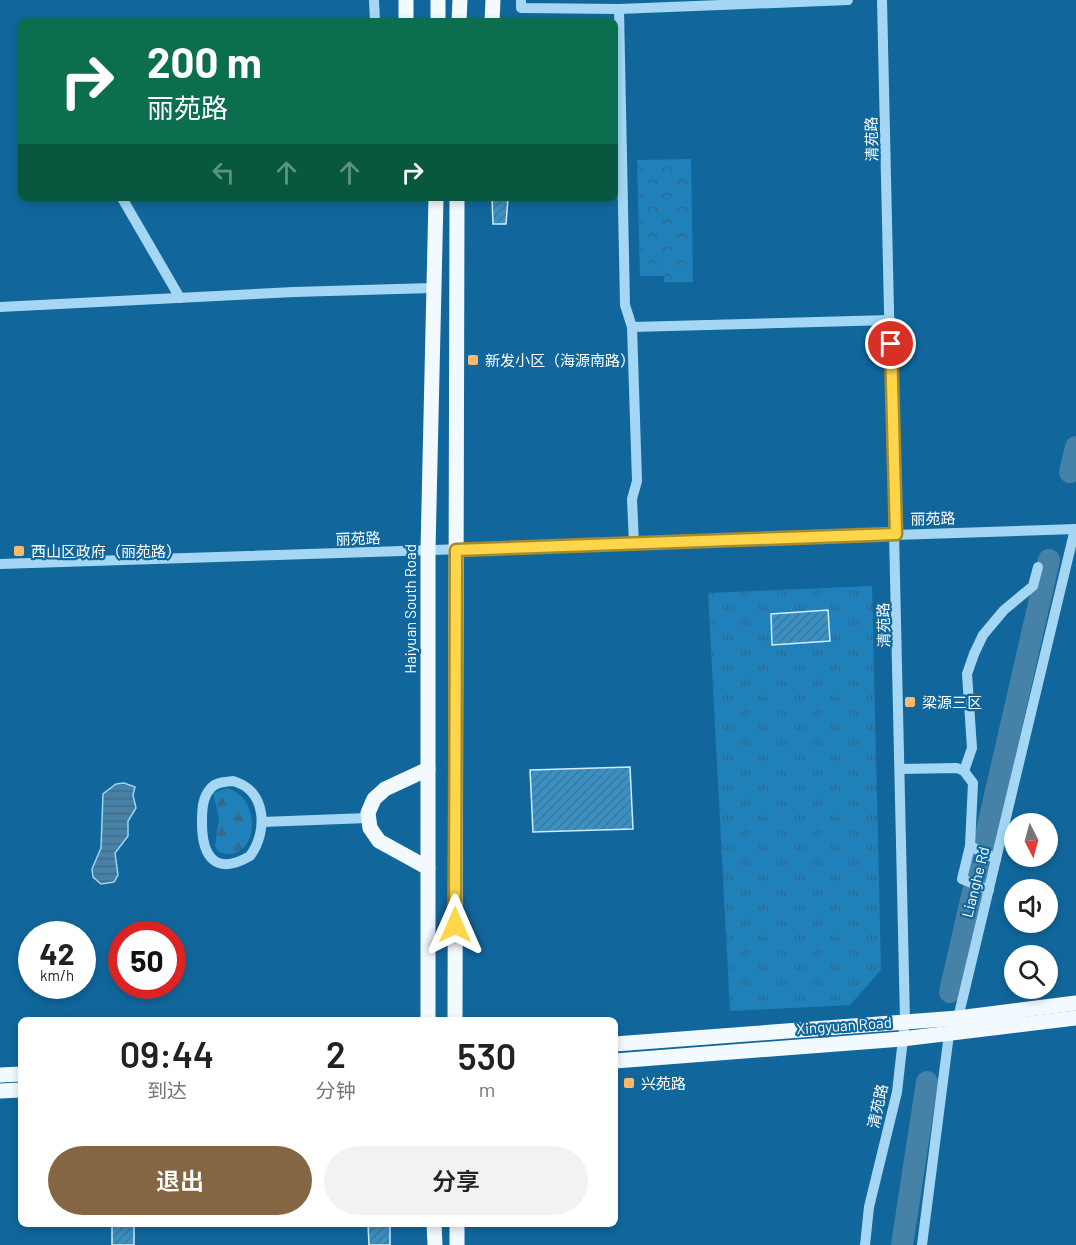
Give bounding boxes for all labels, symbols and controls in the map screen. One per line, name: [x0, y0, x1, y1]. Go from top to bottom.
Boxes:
text: 200 m: [147, 36, 262, 86]
icon: right: [48, 42, 126, 120]
text: 丽苑路: [147, 91, 228, 123]
street label: 清苑路: [862, 116, 880, 162]
icon: left: [207, 156, 240, 189]
icon: ahead: [270, 156, 303, 189]
icon: ahead: [333, 156, 366, 189]
icon: right: [396, 156, 429, 189]
pin: [865, 318, 916, 369]
icon: arrive: [874, 327, 907, 360]
place label: 新发小区（海源南路）: [485, 351, 635, 369]
marker: 新发小区（海源南路）: [466, 353, 480, 367]
street label: 丽苑路: [910, 509, 956, 527]
street label: 丽苑路: [335, 528, 381, 548]
place label: 西山区政府（丽苑路）: [31, 542, 181, 560]
marker: 西山区政府（丽苑路）: [12, 544, 26, 558]
street label: Haiyuan South Road: [401, 544, 419, 674]
street label: 清苑路: [874, 602, 892, 648]
place label: 梁源三区: [922, 693, 982, 711]
marker: 梁源三区: [903, 695, 917, 709]
north arrow: [1004, 813, 1058, 867]
map controls: [1004, 813, 1058, 999]
street label: Lianghe Rd: [958, 845, 992, 919]
button: sound: [1004, 879, 1058, 933]
position arrow: [423, 893, 487, 957]
speed limit sign: 50: [108, 921, 186, 999]
text: 42: [40, 935, 74, 971]
button: search: [1004, 945, 1058, 999]
text: km/h: [40, 966, 74, 984]
street label: Xingyuan Road: [796, 1013, 892, 1037]
text: 09:44: [120, 1032, 214, 1075]
text: 2: [326, 1032, 346, 1075]
text: 530: [458, 1034, 516, 1077]
place label: 兴苑路: [641, 1074, 686, 1092]
marker: 兴苑路: [622, 1076, 636, 1090]
text: m: [479, 1077, 495, 1101]
text: 到达: [147, 1078, 187, 1102]
text: 分钟: [316, 1078, 356, 1102]
street label: 清苑路: [864, 1082, 890, 1130]
button: 退出: [48, 1146, 312, 1215]
button: 分享: [324, 1146, 588, 1215]

